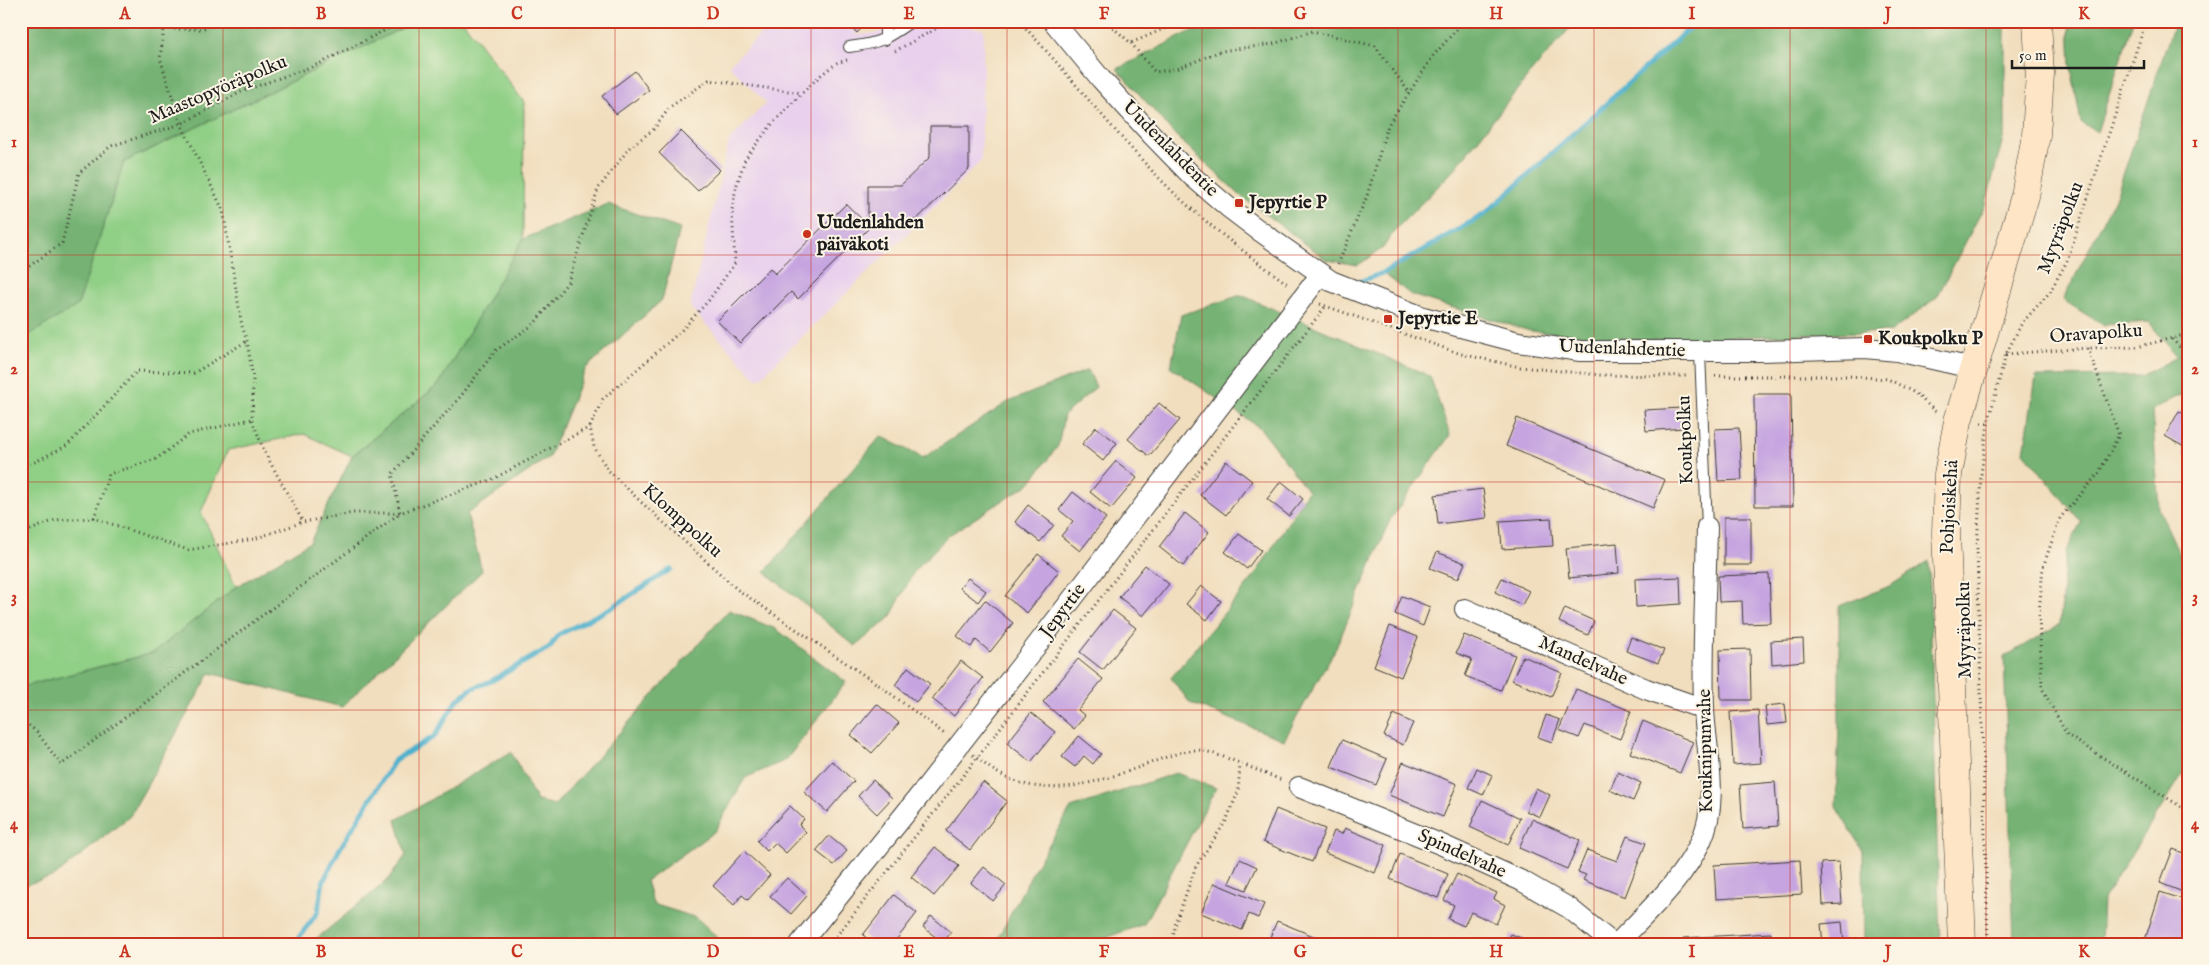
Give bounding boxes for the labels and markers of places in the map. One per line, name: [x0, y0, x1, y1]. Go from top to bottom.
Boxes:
place label: Jepyrtie P: [1246, 191, 1327, 215]
marker: Jepyrtie P: [1233, 197, 1245, 209]
place label: Uudenlahden päiväkoti: [816, 211, 924, 257]
marker: Uudenlahden päiväkoti: [801, 228, 813, 240]
place label: Jepyrtie E: [1395, 307, 1478, 331]
marker: Jepyrtie E: [1382, 313, 1394, 325]
place label: Koukpolku P: [1878, 327, 1983, 351]
marker: Koukpolku P: [1862, 333, 1874, 345]

